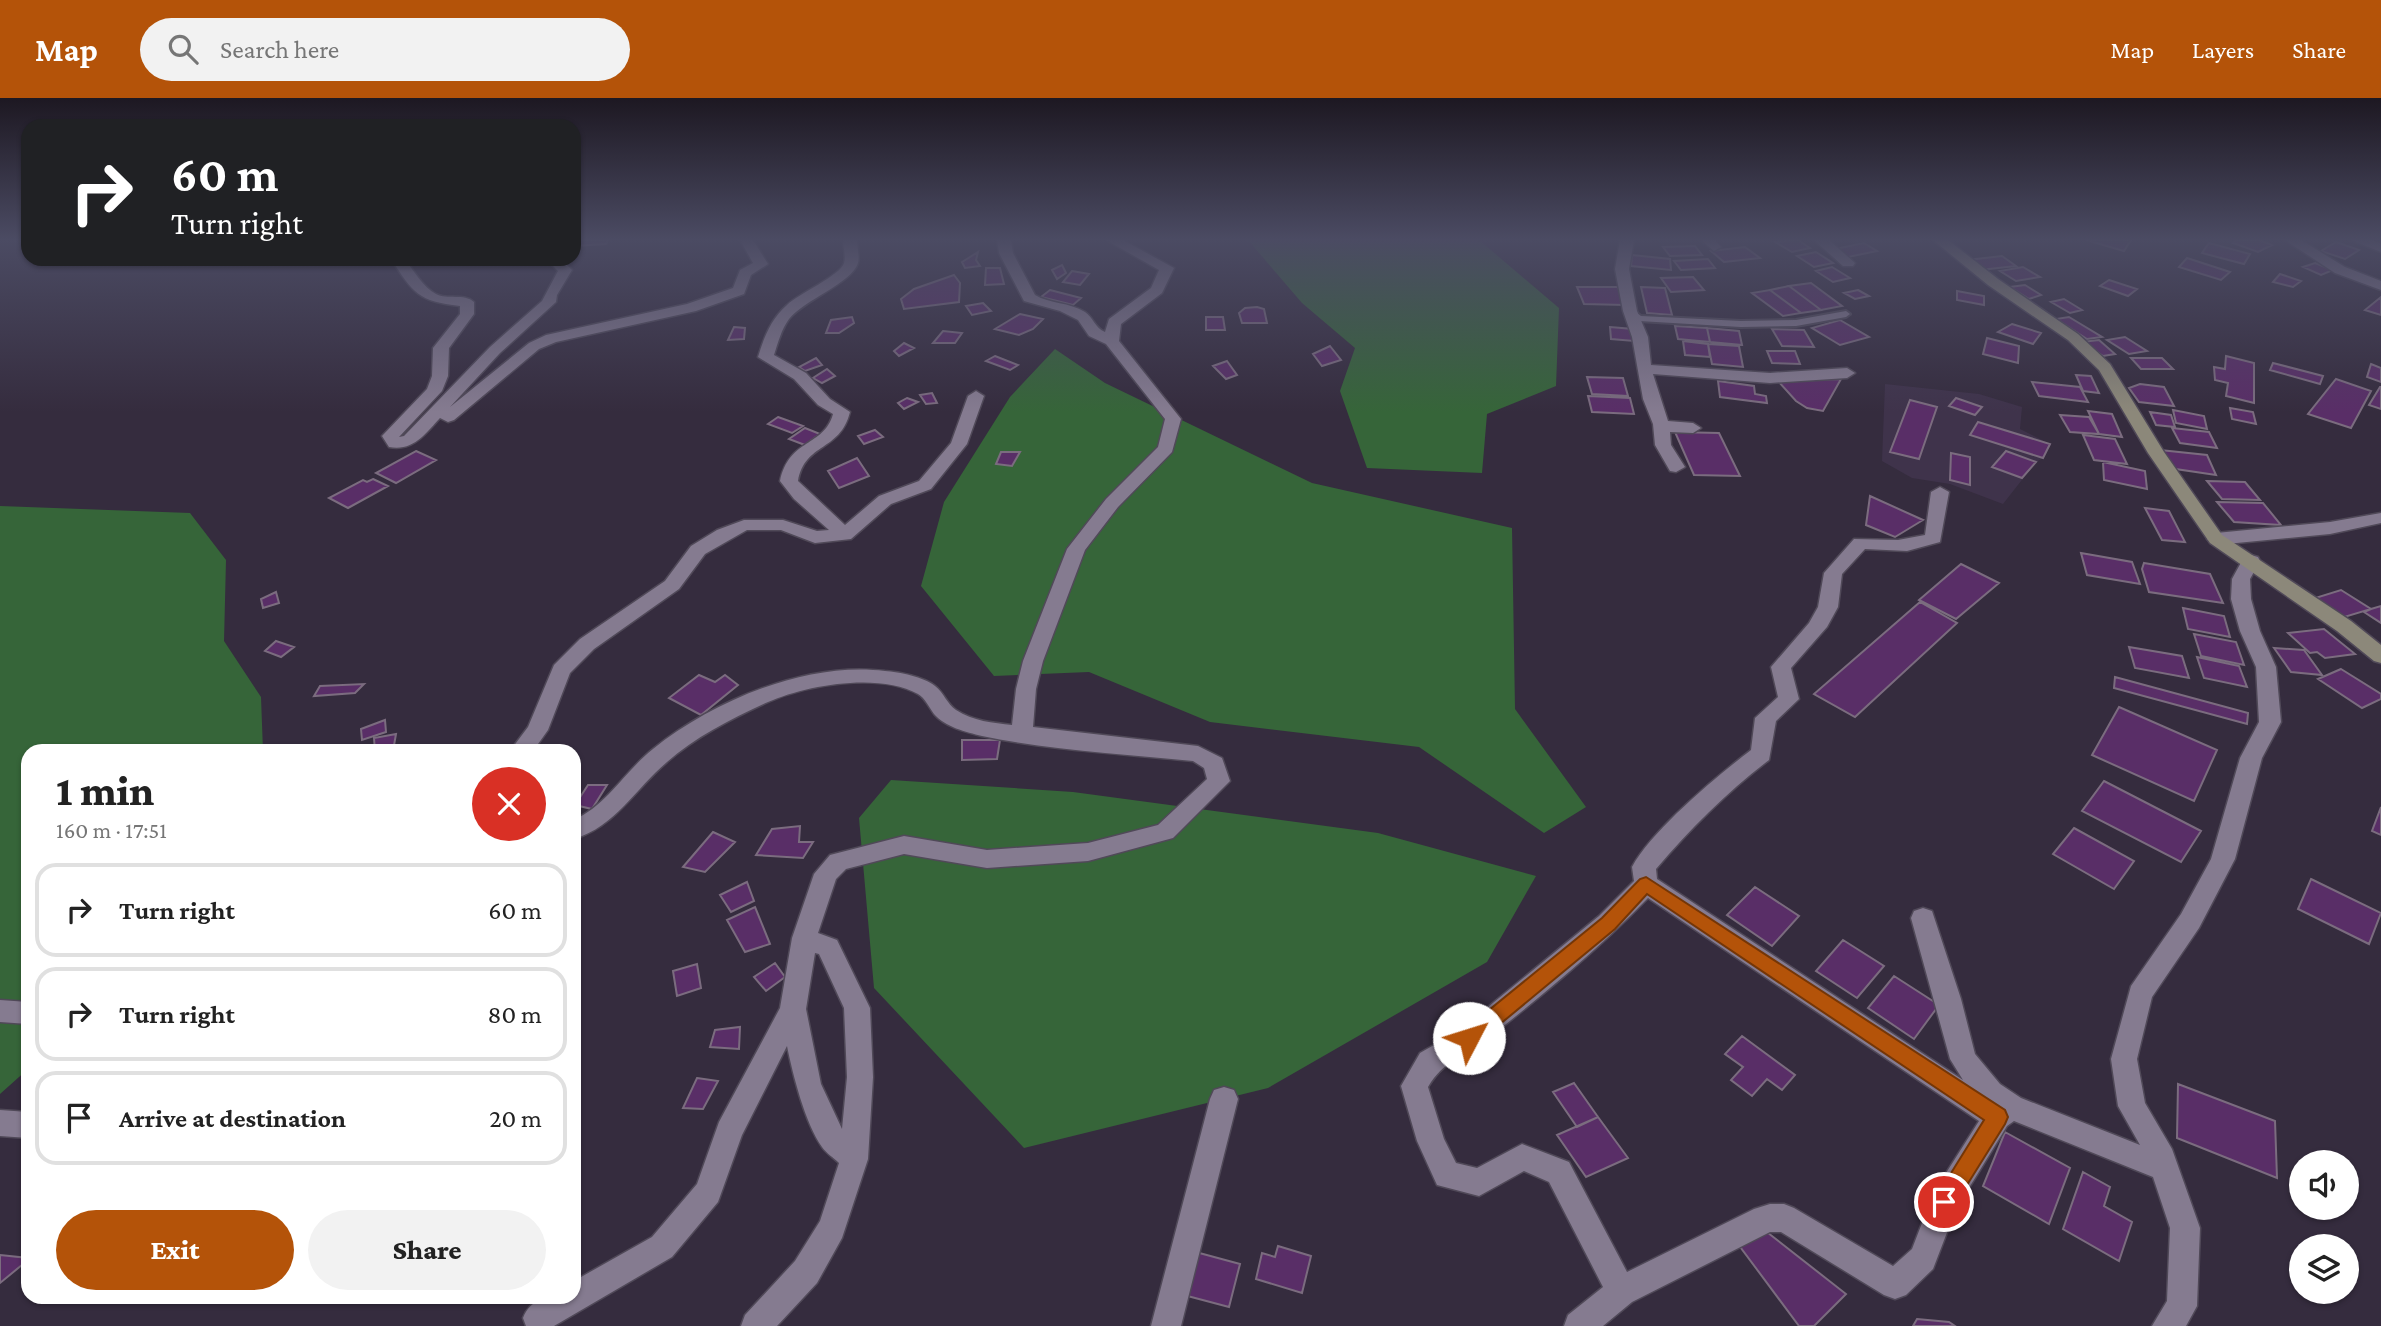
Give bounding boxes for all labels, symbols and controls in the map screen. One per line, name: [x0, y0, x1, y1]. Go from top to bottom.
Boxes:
search box: [140, 18, 630, 81]
icon: search: [164, 30, 202, 68]
text: Map: [35, 31, 98, 68]
text: Search here: [220, 35, 339, 64]
text: Map: [2110, 36, 2154, 63]
text: Layers: [2192, 36, 2254, 63]
text: Share: [2292, 36, 2346, 63]
icon: right: [56, 147, 147, 238]
text: 60 m: [171, 147, 278, 202]
text: Turn right: [171, 205, 303, 241]
text: 1 min: [56, 767, 154, 814]
button: close: [472, 767, 546, 841]
text: 160 m · 17:51: [56, 817, 167, 843]
icon: right: [60, 891, 98, 929]
text: Turn right: [119, 896, 235, 925]
text: 60 m: [488, 896, 542, 925]
icon: right: [60, 995, 98, 1033]
text: Turn right: [119, 1000, 235, 1029]
text: 80 m: [488, 1000, 542, 1029]
position arrow: [1432, 1001, 1506, 1075]
icon: arrive: [60, 1099, 98, 1137]
text: Arrive at destination: [119, 1104, 346, 1133]
text: 20 m: [489, 1104, 542, 1133]
map controls: [2289, 1150, 2359, 1304]
button: sound: [2289, 1150, 2359, 1220]
pin: [1914, 1172, 1974, 1232]
icon: arrive: [1925, 1183, 1963, 1221]
button: Exit: [56, 1210, 294, 1290]
button: Share: [308, 1210, 546, 1290]
button: layers: [2289, 1234, 2359, 1304]

